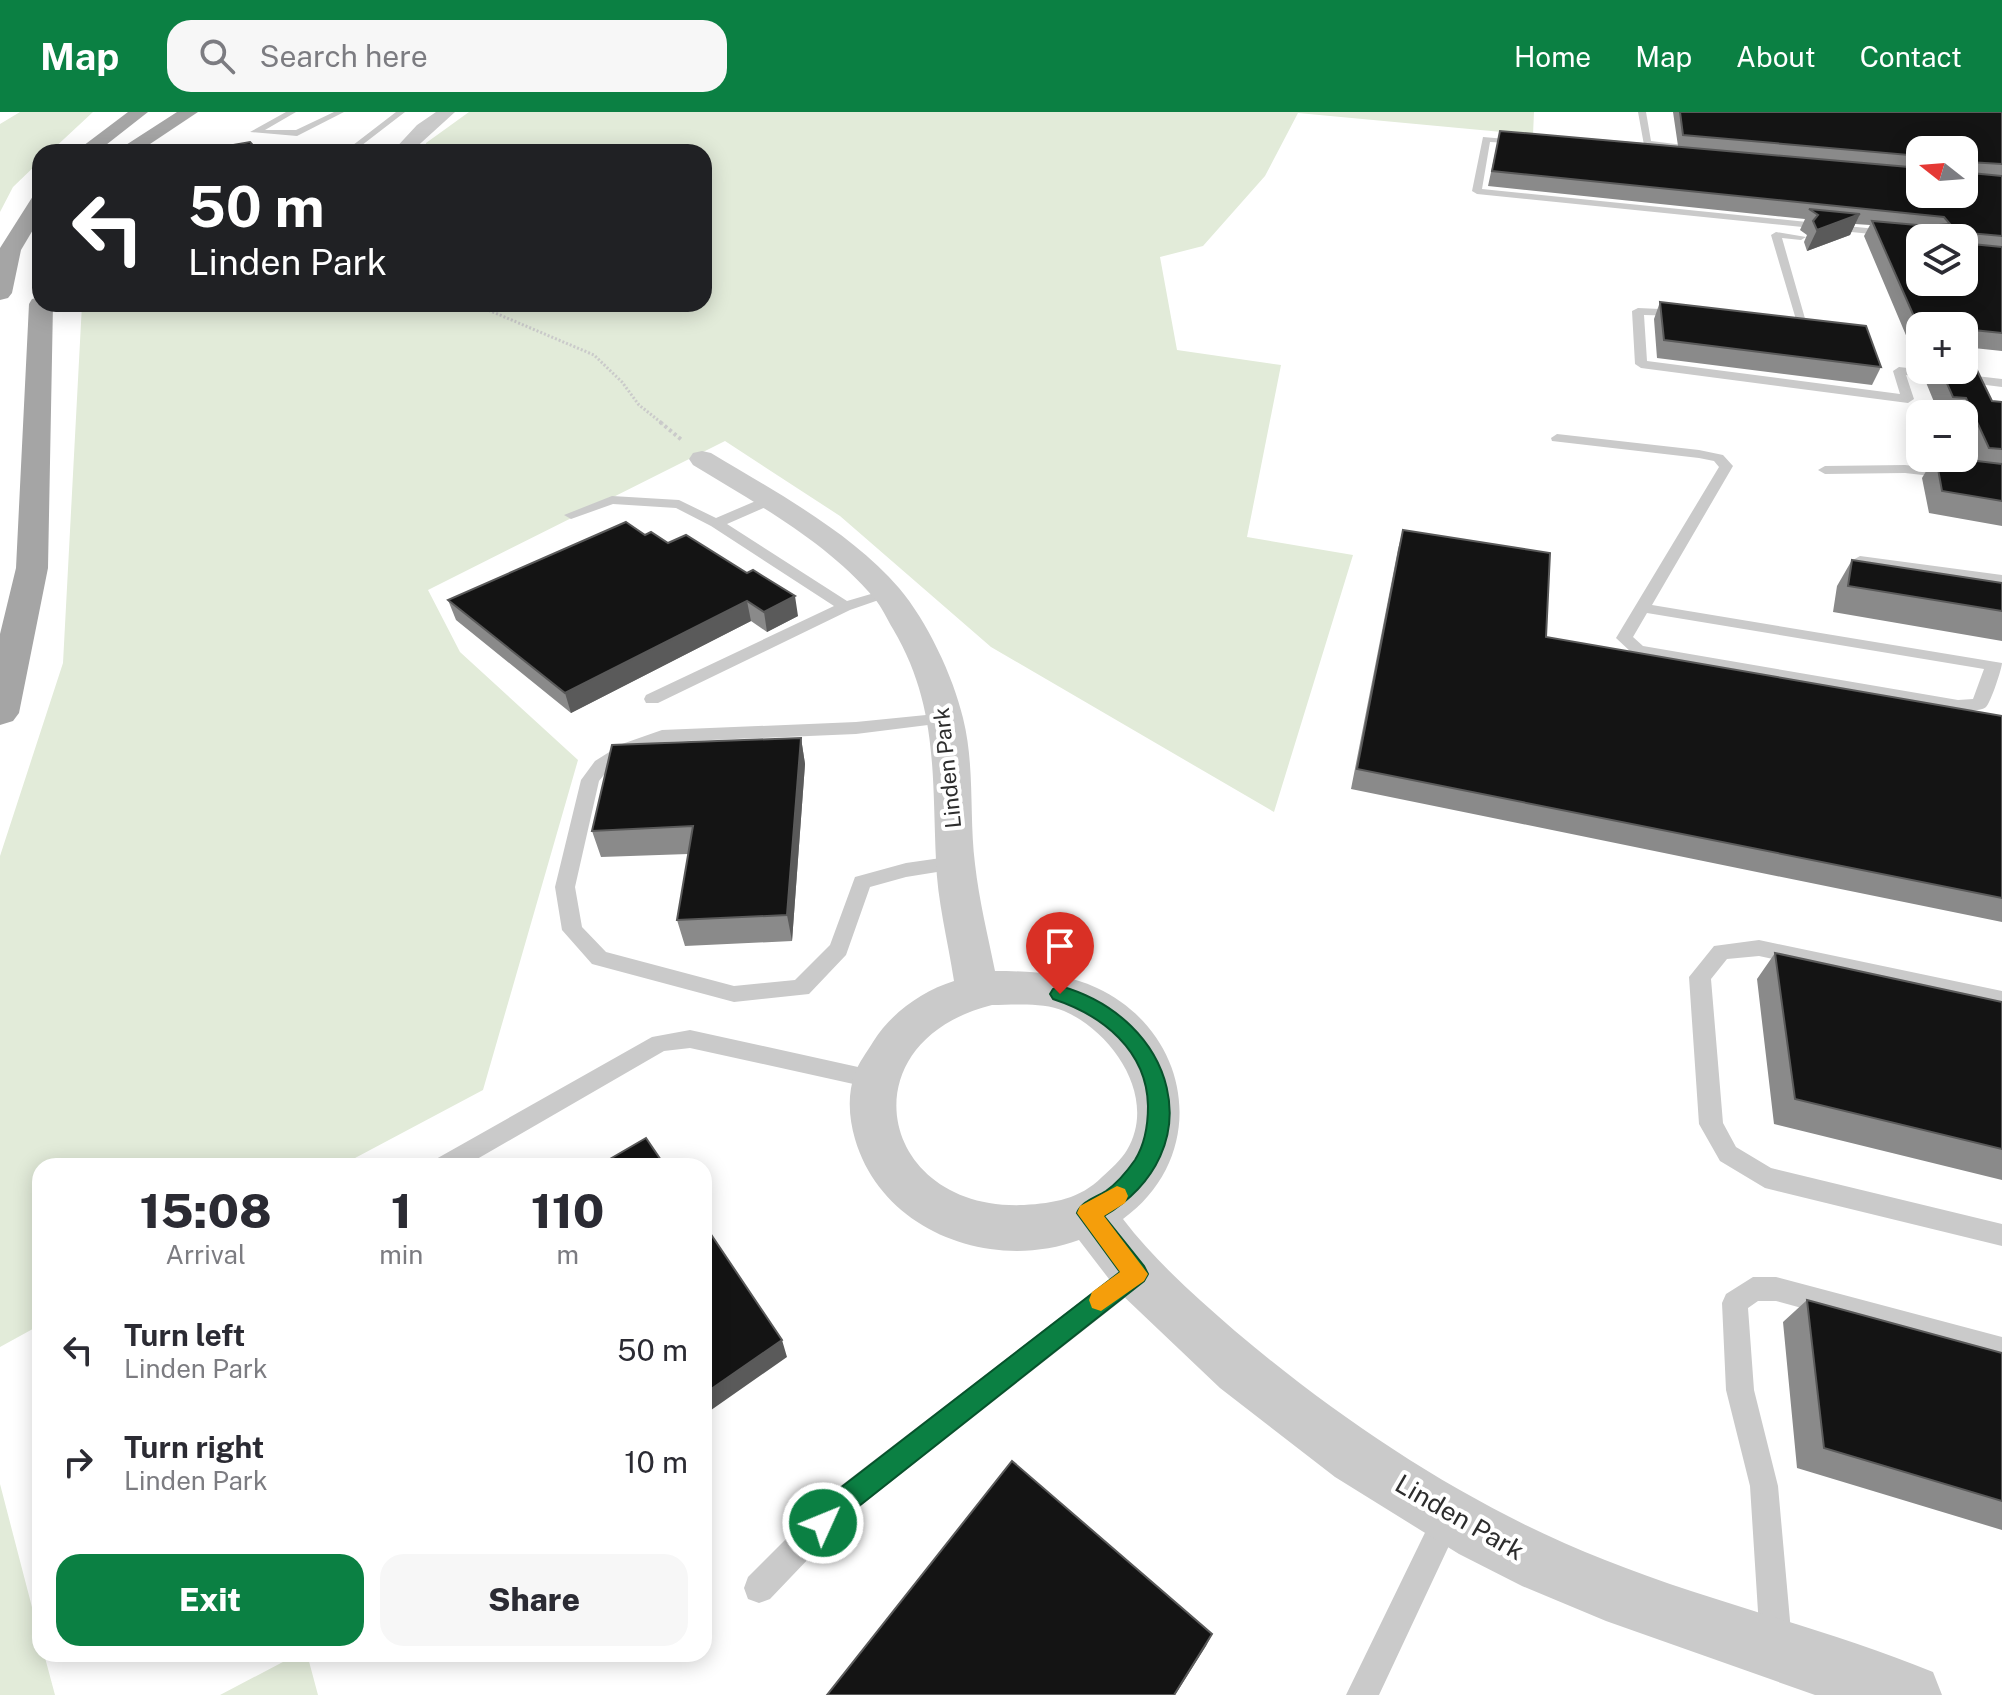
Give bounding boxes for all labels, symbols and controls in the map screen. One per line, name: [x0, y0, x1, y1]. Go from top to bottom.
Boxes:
search box: [167, 20, 727, 92]
text: Map: [40, 34, 119, 79]
icon: search: [195, 34, 239, 78]
text: Search here: [259, 38, 428, 74]
text: Home: [1514, 40, 1591, 73]
text: Map: [1635, 40, 1692, 73]
text: About: [1736, 40, 1816, 73]
text: Contact: [1860, 40, 1962, 73]
north arrow: [1906, 136, 1978, 208]
map controls: [1906, 136, 1978, 472]
text: 50 m: [188, 174, 325, 240]
icon: left: [56, 176, 160, 280]
button: layers: [1906, 224, 1978, 296]
text: Linden Park: [188, 241, 387, 283]
button: +: [1906, 312, 1978, 384]
button: −: [1906, 400, 1978, 472]
street label: Linden Park: [928, 706, 966, 830]
pin: [1026, 912, 1094, 994]
icon: arrive: [1038, 924, 1082, 968]
text: 15:08: [139, 1182, 272, 1239]
text: 1: [391, 1182, 412, 1239]
text: 110: [531, 1182, 605, 1239]
text: Arrival: [165, 1239, 246, 1270]
text: min: [379, 1239, 423, 1270]
text: m: [556, 1239, 579, 1270]
text: Turn left: [124, 1317, 245, 1353]
icon: left: [56, 1328, 100, 1372]
text: 50 m: [617, 1332, 688, 1368]
text: Linden Park: [124, 1353, 268, 1384]
text: Turn right: [124, 1429, 264, 1465]
icon: right: [56, 1440, 100, 1484]
text: 10 m: [624, 1444, 688, 1480]
text: Linden Park: [124, 1465, 268, 1496]
street label: Linden Park: [1390, 1468, 1530, 1566]
position arrow: [781, 1481, 865, 1565]
button: Exit: [56, 1554, 364, 1646]
button: Share: [380, 1554, 688, 1646]

